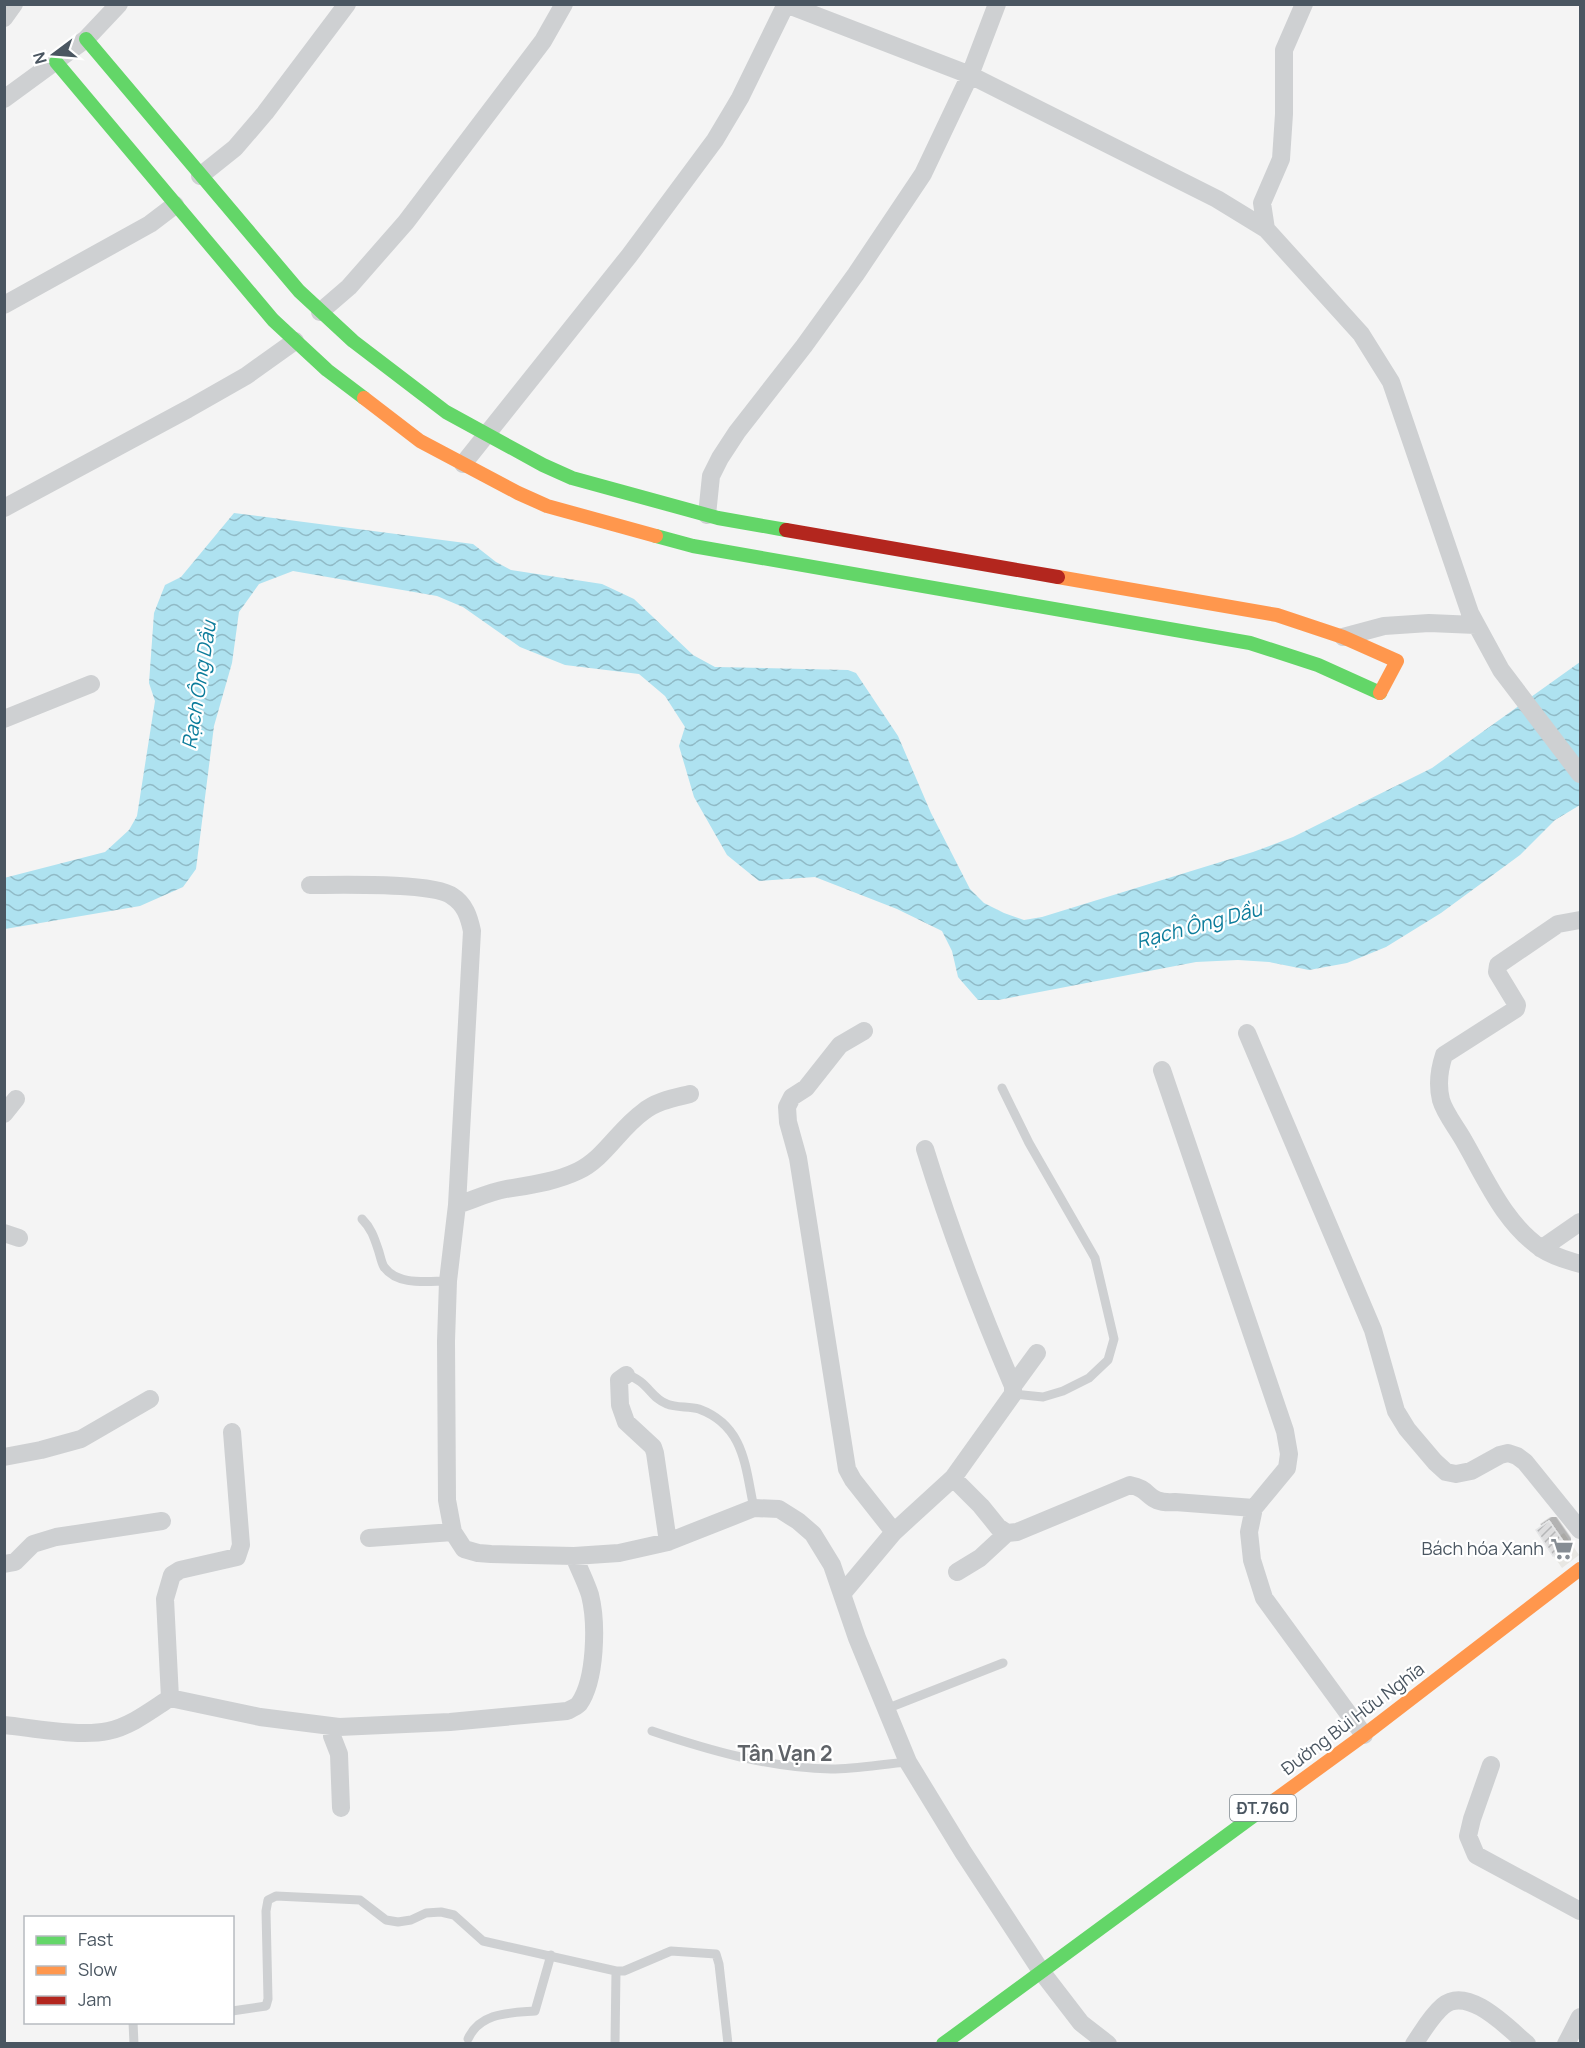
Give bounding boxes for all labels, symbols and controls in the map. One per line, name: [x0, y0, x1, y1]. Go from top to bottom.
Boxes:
north arrow: [24, 24, 84, 84]
text: N: [27, 50, 52, 67]
water label: Rạch Ông Dầu: [175, 617, 222, 751]
water label: Rạch Ông Dầu: [1133, 894, 1267, 954]
place label: Bách hóa Xanh: [1421, 1536, 1544, 1560]
supermarket icon: Bách hóa Xanh: [1549, 1536, 1575, 1562]
street label: Đường Bùi Hữu Nghĩa: [1276, 1656, 1429, 1780]
district label: Tân Vạn 2: [737, 1739, 833, 1767]
road number: ĐT.760: [1230, 1795, 1296, 1821]
legend: [24, 1916, 234, 2024]
text: Fast: [78, 1927, 113, 1951]
text: Slow: [78, 1957, 118, 1981]
text: Jam: [78, 1987, 112, 2011]

